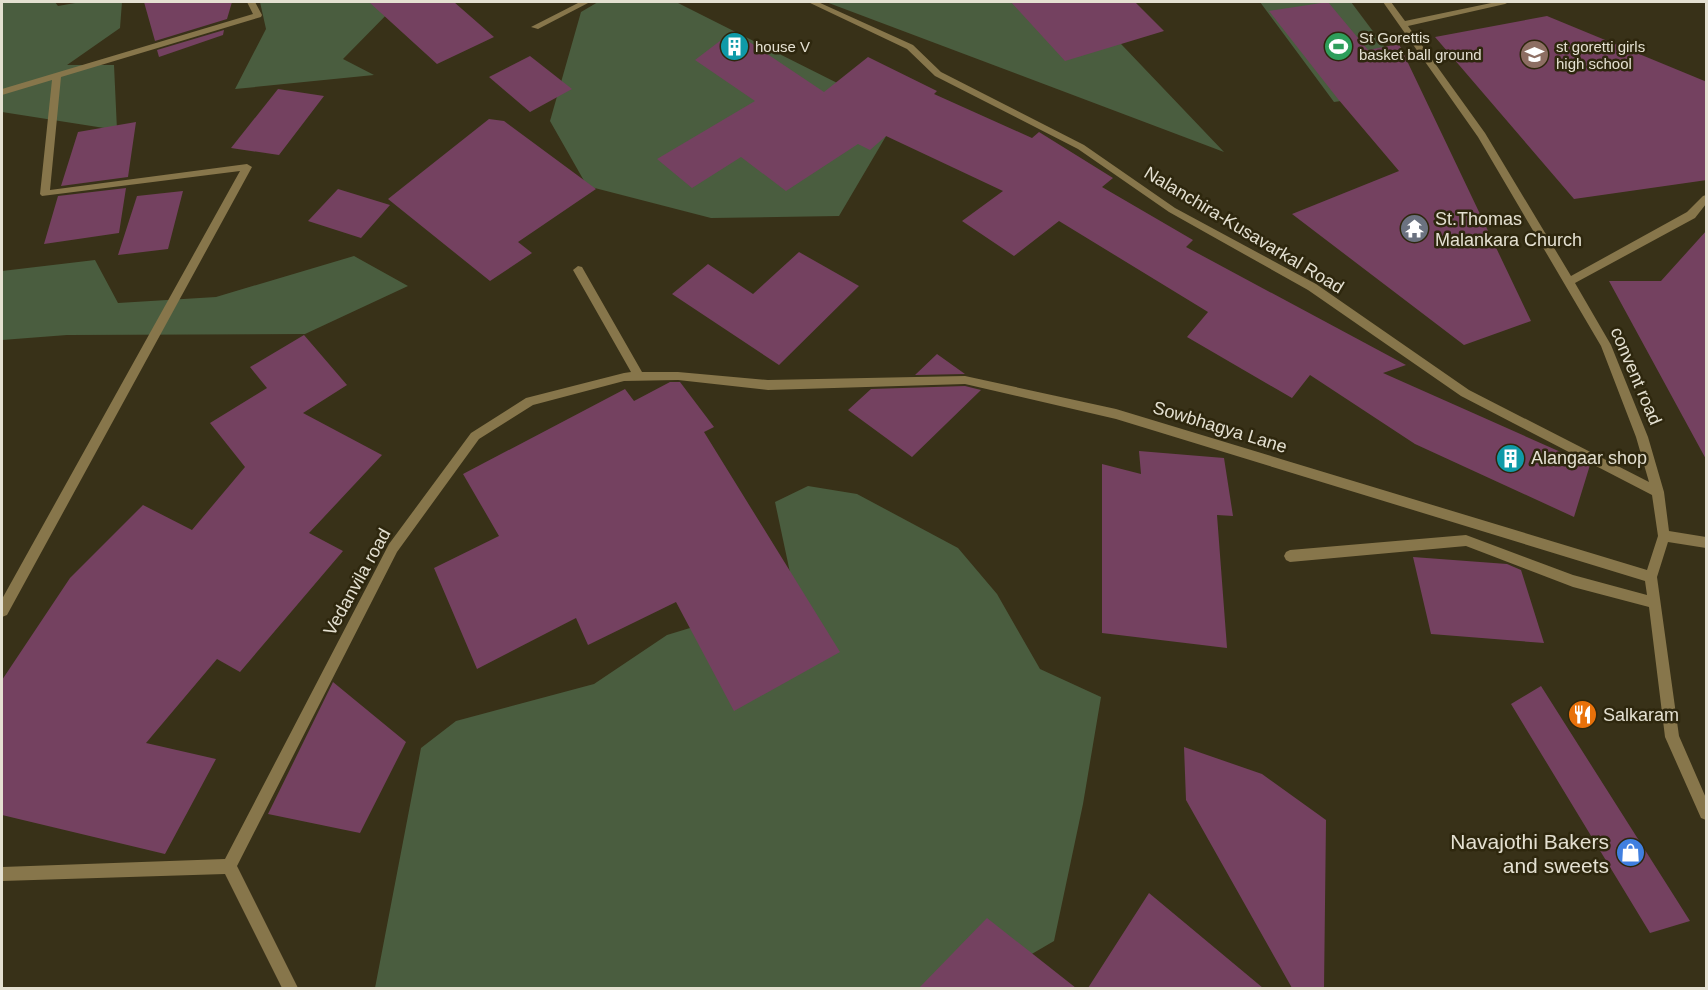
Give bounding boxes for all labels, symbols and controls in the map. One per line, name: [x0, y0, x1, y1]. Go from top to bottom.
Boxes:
place label: St Gorettis basket ball ground: [1359, 29, 1482, 63]
building icon: house V: [718, 30, 750, 62]
sports icon: St Gorettis basket ball ground: [1322, 30, 1354, 62]
place label: house V: [755, 38, 810, 55]
place label: st goretti girls high school: [1556, 38, 1645, 72]
school or university icon: st goretti girls high school: [1519, 39, 1551, 71]
street label: Nalanchira-Kusavarkal Road: [1141, 162, 1347, 298]
place label: St.Thomas Malankara Church: [1435, 209, 1582, 250]
temple icon: St.Thomas Malankara Church: [1398, 213, 1430, 245]
street label: convent road: [1606, 324, 1666, 428]
street label: Sowbhagya Lane: [1151, 397, 1289, 457]
building icon: Alangaar shop: [1494, 442, 1526, 474]
place label: Alangaar shop: [1531, 448, 1647, 468]
street label: Vedanvila road: [319, 525, 395, 639]
restaurant icon: Salkaram: [1566, 699, 1598, 731]
place label: Salkaram: [1603, 705, 1679, 725]
place label: Navajothi Bakers and sweets: [1450, 830, 1609, 877]
shop icon: Navajothi Bakers and sweets: [1614, 837, 1646, 869]

